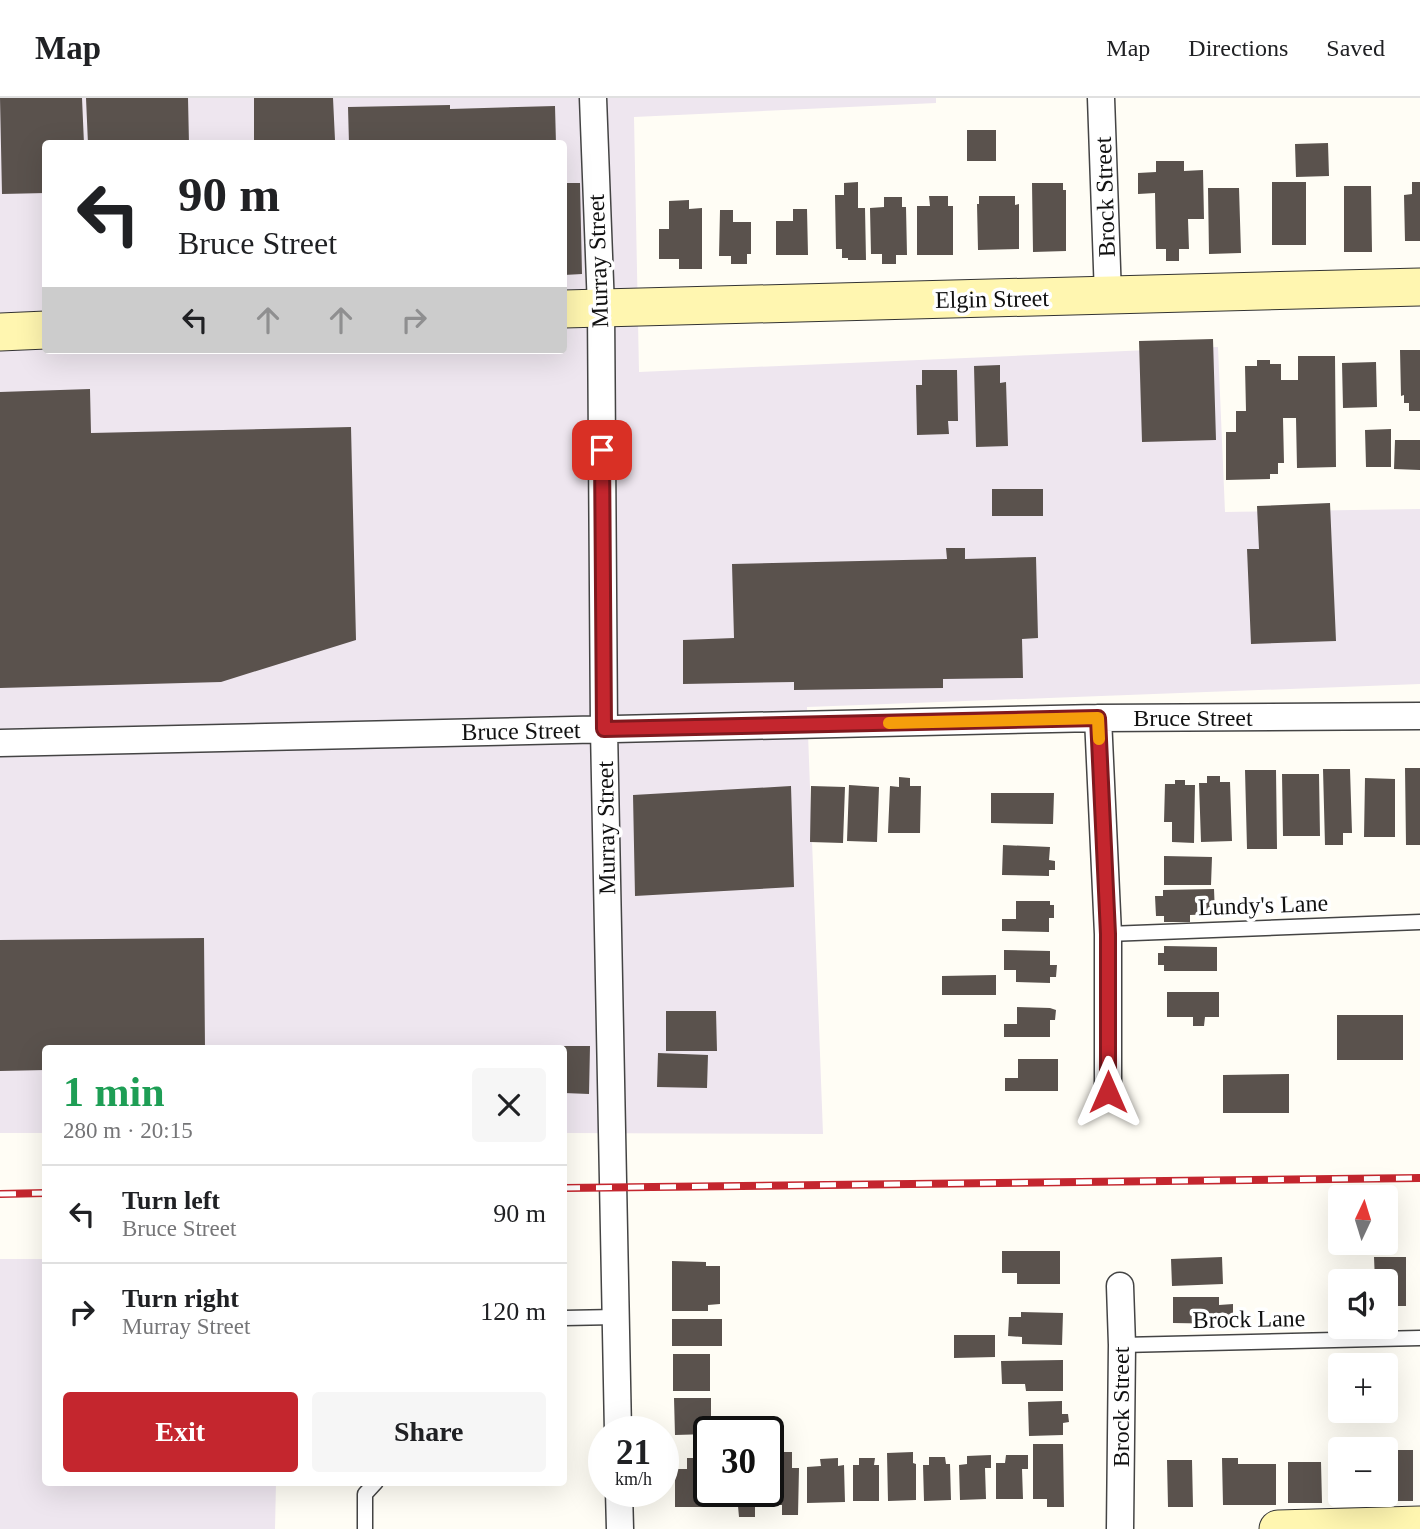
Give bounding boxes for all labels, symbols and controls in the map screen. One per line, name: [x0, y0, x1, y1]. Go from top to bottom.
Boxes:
text: Map: [35, 30, 101, 66]
text: Map: [1106, 35, 1150, 61]
text: Directions: [1188, 35, 1288, 61]
text: Saved: [1326, 35, 1385, 61]
street label: Brock Street: [1090, 136, 1120, 258]
text: 90 m: [178, 167, 280, 222]
icon: left: [63, 168, 154, 259]
street label: Murray Street: [583, 193, 613, 328]
text: Bruce Street: [178, 225, 337, 261]
street label: Elgin Street: [935, 285, 1050, 313]
icon: left: [176, 301, 214, 339]
icon: ahead: [249, 301, 287, 339]
icon: ahead: [322, 301, 360, 339]
icon: right: [395, 301, 433, 339]
pin: [572, 420, 632, 480]
icon: arrive: [583, 431, 621, 469]
street label: Bruce Street: [1133, 705, 1253, 731]
street label: Bruce Street: [461, 717, 581, 745]
street label: Murray Street: [592, 760, 620, 895]
street label: Lundy's Lane: [1197, 890, 1329, 920]
position arrow: [1071, 1055, 1145, 1129]
button: close: [472, 1068, 546, 1142]
text: 1 min: [63, 1069, 165, 1115]
text: 280 m · 20:15: [63, 1118, 193, 1143]
north arrow: [1328, 1185, 1398, 1255]
map controls: [1328, 1185, 1398, 1507]
text: Turn left: [122, 1186, 220, 1215]
icon: left: [63, 1195, 101, 1233]
text: 90 m: [493, 1199, 546, 1228]
text: Bruce Street: [122, 1216, 236, 1241]
button: sound: [1328, 1269, 1398, 1339]
text: Turn right: [122, 1284, 239, 1313]
icon: right: [63, 1293, 101, 1331]
text: 120 m: [480, 1297, 546, 1326]
street label: Brock Lane: [1192, 1305, 1306, 1333]
text: Murray Street: [122, 1314, 250, 1339]
street label: Brock Street: [1108, 1346, 1134, 1467]
button: +: [1328, 1353, 1398, 1423]
button: Exit: [63, 1392, 298, 1472]
button: Share: [312, 1392, 546, 1472]
speed limit sign: 30: [693, 1416, 784, 1507]
text: 21: [616, 1433, 651, 1472]
button: −: [1328, 1437, 1398, 1507]
text: km/h: [615, 1469, 652, 1489]

